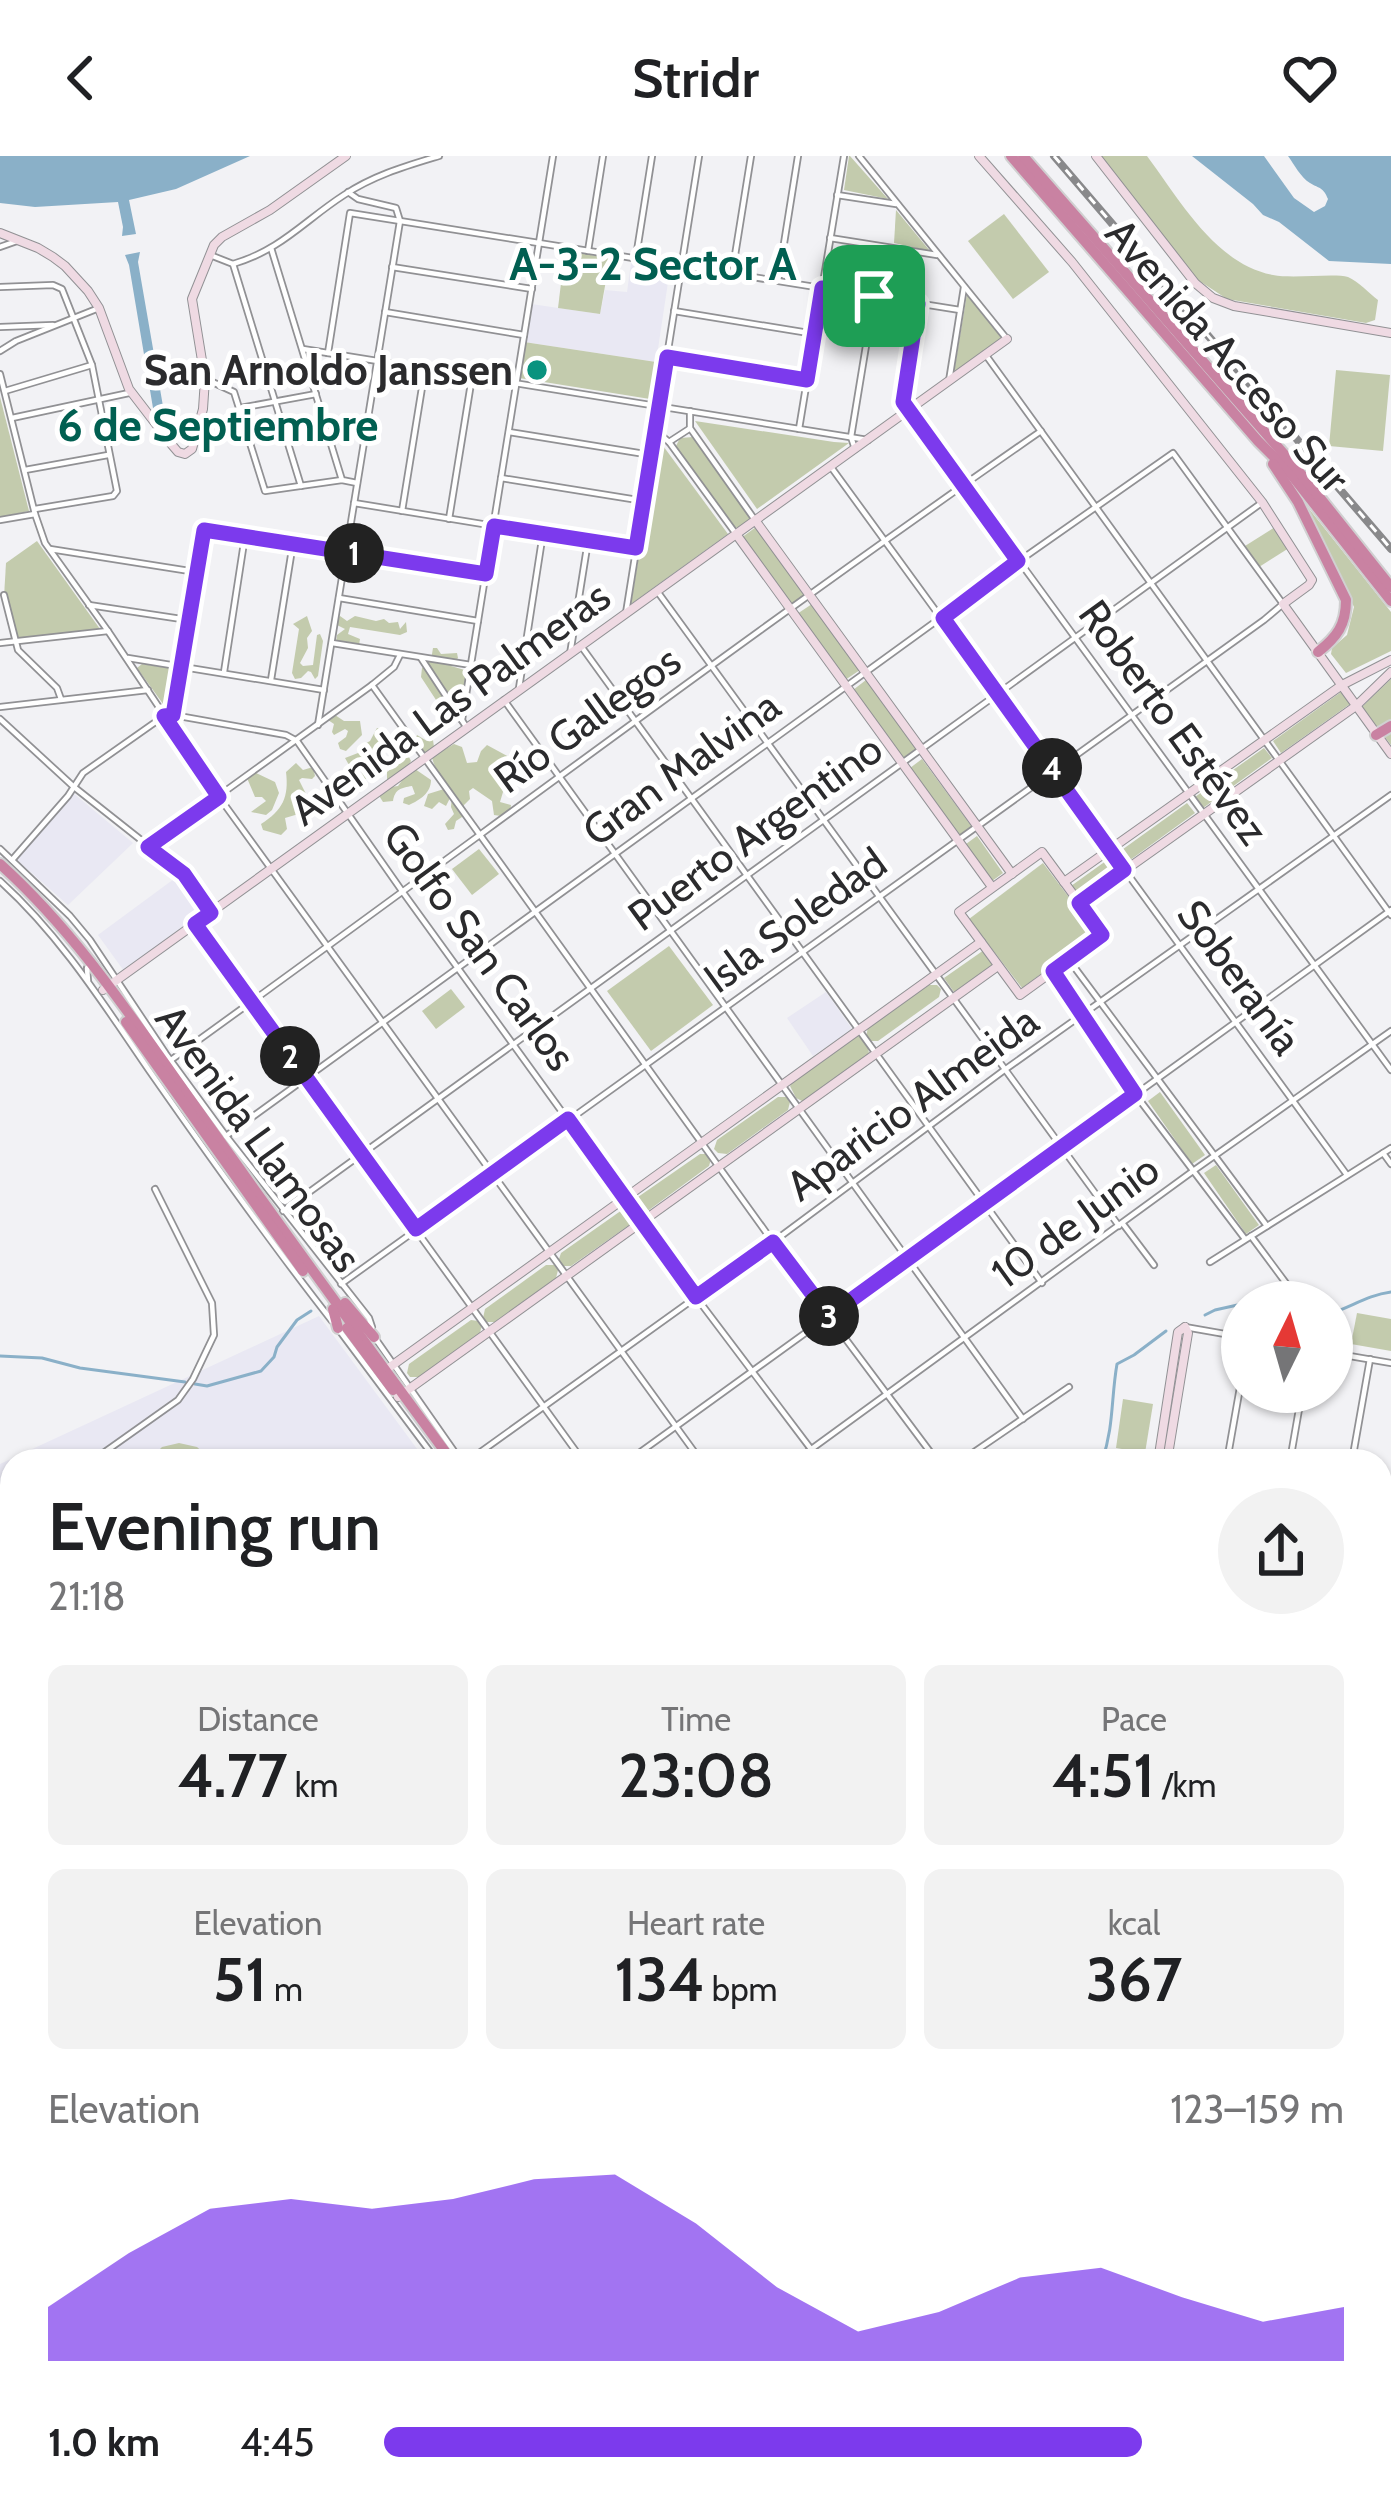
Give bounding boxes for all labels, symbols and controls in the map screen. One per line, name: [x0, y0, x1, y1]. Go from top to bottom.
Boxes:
icon: back: [48, 45, 114, 111]
text: Stridr: [632, 45, 759, 111]
icon: heart: [1277, 45, 1343, 111]
street label: Avenida Acceso Sur: [1095, 208, 1361, 503]
district label: A-3-2 Sector A: [509, 237, 797, 291]
pin: [823, 245, 925, 347]
icon: arrive: [841, 263, 907, 329]
place label: San Arnoldo Janssen: [144, 344, 513, 396]
marker: San Arnoldo Janssen: [524, 357, 550, 383]
district label: 6 de Septiembre: [57, 398, 379, 452]
pin: 1: [324, 523, 384, 583]
text: 1: [348, 533, 360, 573]
street label: Avenida Las Palmeras: [280, 570, 620, 836]
street label: Roberto Estévez: [1068, 590, 1280, 854]
street label: Río Gallegos: [484, 634, 690, 804]
street label: Gran Malvina: [572, 679, 790, 857]
street label: Puerto Argentino: [618, 722, 892, 942]
pin: 4: [1022, 738, 1082, 798]
text: 4: [1042, 748, 1062, 788]
street label: Golfo San Carlos: [373, 812, 587, 1080]
street label: Isla Soledad: [694, 836, 896, 1004]
street label: Soberanía: [1167, 890, 1313, 1064]
street label: Avenida Llamosas: [145, 994, 373, 1282]
street label: Aparicio Almeida: [776, 994, 1048, 1212]
pin: 2: [260, 1026, 320, 1086]
text: 2: [281, 1036, 299, 1076]
street label: 10 de Junio: [981, 1143, 1169, 1299]
north arrow: [1221, 1281, 1353, 1413]
map controls: [1221, 1281, 1353, 1413]
pin: 3: [799, 1286, 859, 1346]
text: 3: [820, 1296, 838, 1336]
text: Evening run: [48, 1486, 381, 1567]
button: share: [1218, 1488, 1344, 1614]
text: 21:18: [48, 1572, 126, 1620]
text: Distance: [197, 1699, 319, 1739]
text: Time: [661, 1699, 731, 1739]
text: Pace: [1101, 1699, 1167, 1739]
text: 4.77: [177, 1739, 287, 1812]
text: 23:08: [618, 1739, 774, 1812]
text: 4:51: [1052, 1739, 1155, 1812]
text: km: [287, 1765, 339, 1805]
text: /km: [1155, 1765, 1216, 1805]
text: Elevation: [194, 1903, 322, 1943]
text: Heart rate: [627, 1903, 765, 1943]
text: kcal: [1108, 1903, 1160, 1943]
text: 51: [213, 1943, 267, 2016]
text: 134: [615, 1943, 704, 2016]
text: 367: [1086, 1943, 1182, 2016]
text: m: [267, 1969, 303, 2009]
text: bpm: [704, 1969, 777, 2009]
text: Elevation: [48, 2085, 200, 2133]
text: 123–159 m: [1170, 2085, 1344, 2133]
text: 1.0 km: [48, 2418, 160, 2466]
text: 4:45: [240, 2418, 314, 2466]

